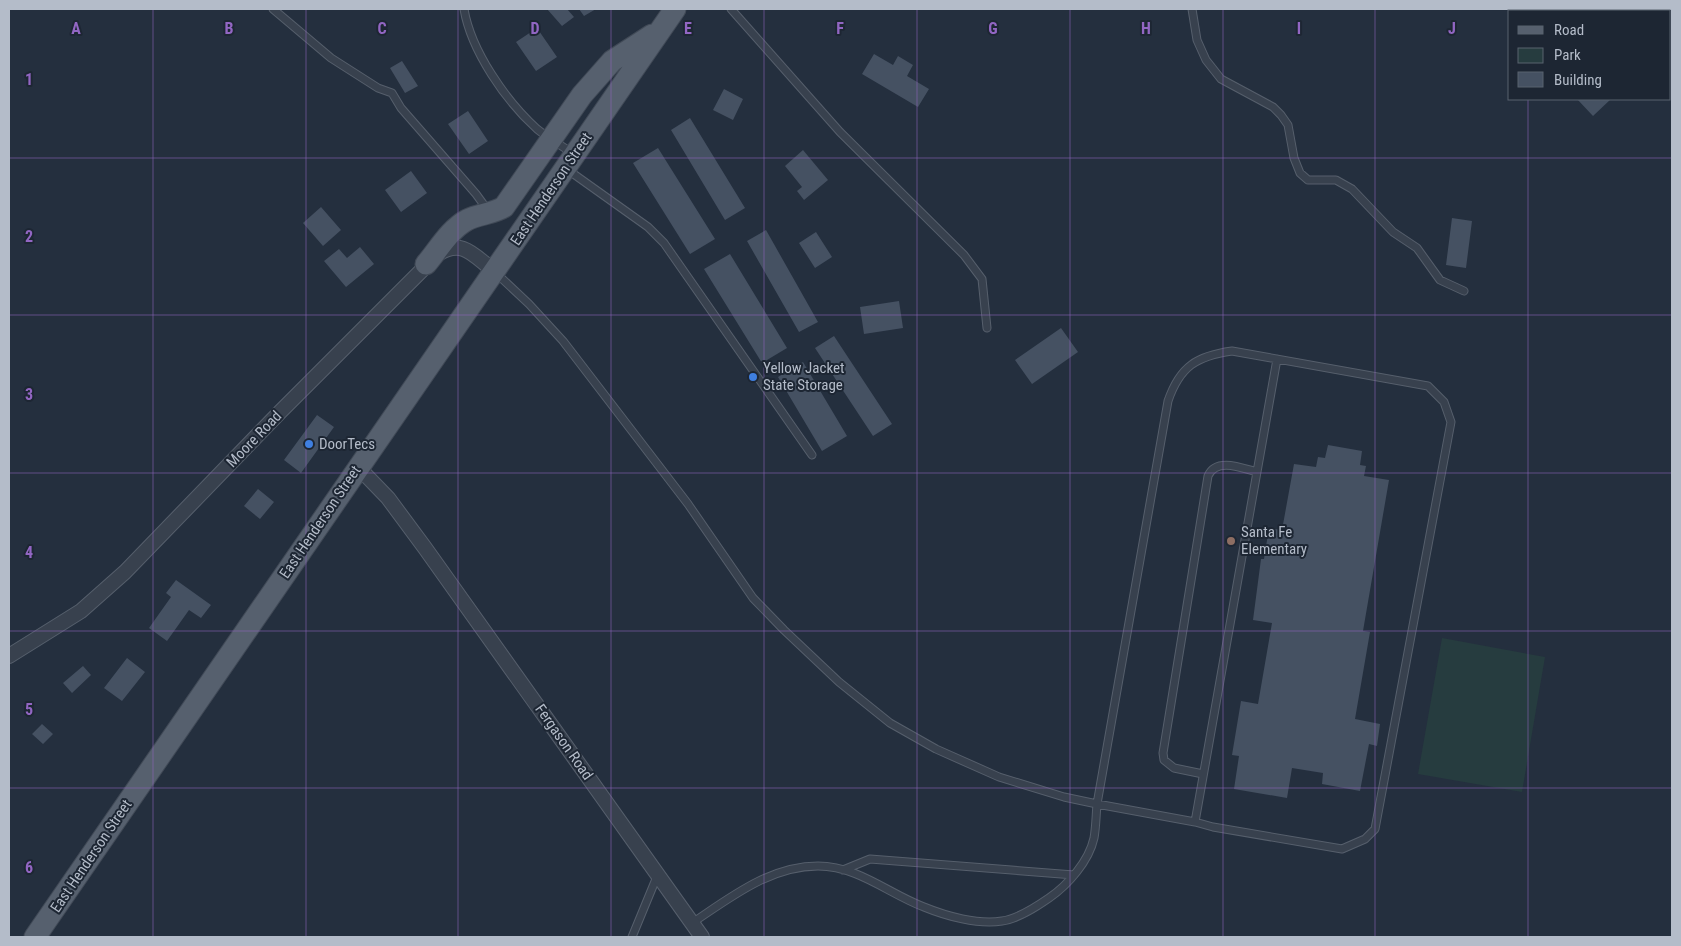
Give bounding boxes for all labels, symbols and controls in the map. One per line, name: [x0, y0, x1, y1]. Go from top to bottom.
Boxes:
legend: [1508, 10, 1671, 100]
text: A: [71, 19, 81, 38]
text: B: [225, 19, 234, 38]
text: C: [377, 19, 387, 38]
text: D: [530, 19, 540, 38]
text: E: [684, 19, 692, 38]
text: F: [836, 19, 844, 38]
text: G: [988, 19, 998, 38]
text: H: [1141, 19, 1151, 38]
text: I: [1297, 19, 1301, 38]
text: J: [1448, 19, 1456, 38]
text: Road: [1554, 21, 1584, 39]
text: Park: [1554, 46, 1581, 64]
text: 1: [25, 70, 33, 89]
text: Building: [1554, 71, 1602, 89]
street label: East Henderson Street: [507, 129, 595, 249]
text: 2: [25, 227, 33, 246]
place label: Yellow Jacket State Storage: [763, 359, 844, 394]
marker: Yellow Jacket State Storage: [747, 371, 759, 383]
text: 3: [25, 385, 33, 404]
street label: Moore Road: [223, 407, 285, 471]
place label: DoorTecs: [319, 435, 375, 453]
marker: DoorTecs: [303, 438, 315, 450]
street label: East Henderson Street: [276, 462, 364, 582]
place label: Santa Fe Elementary: [1241, 523, 1307, 558]
marker: Santa Fe Elementary: [1225, 535, 1237, 547]
text: 4: [25, 543, 33, 562]
text: 5: [25, 700, 33, 719]
street label: Fergason Road: [531, 701, 597, 783]
street label: East Henderson Street: [47, 796, 135, 916]
text: 6: [25, 858, 33, 877]

